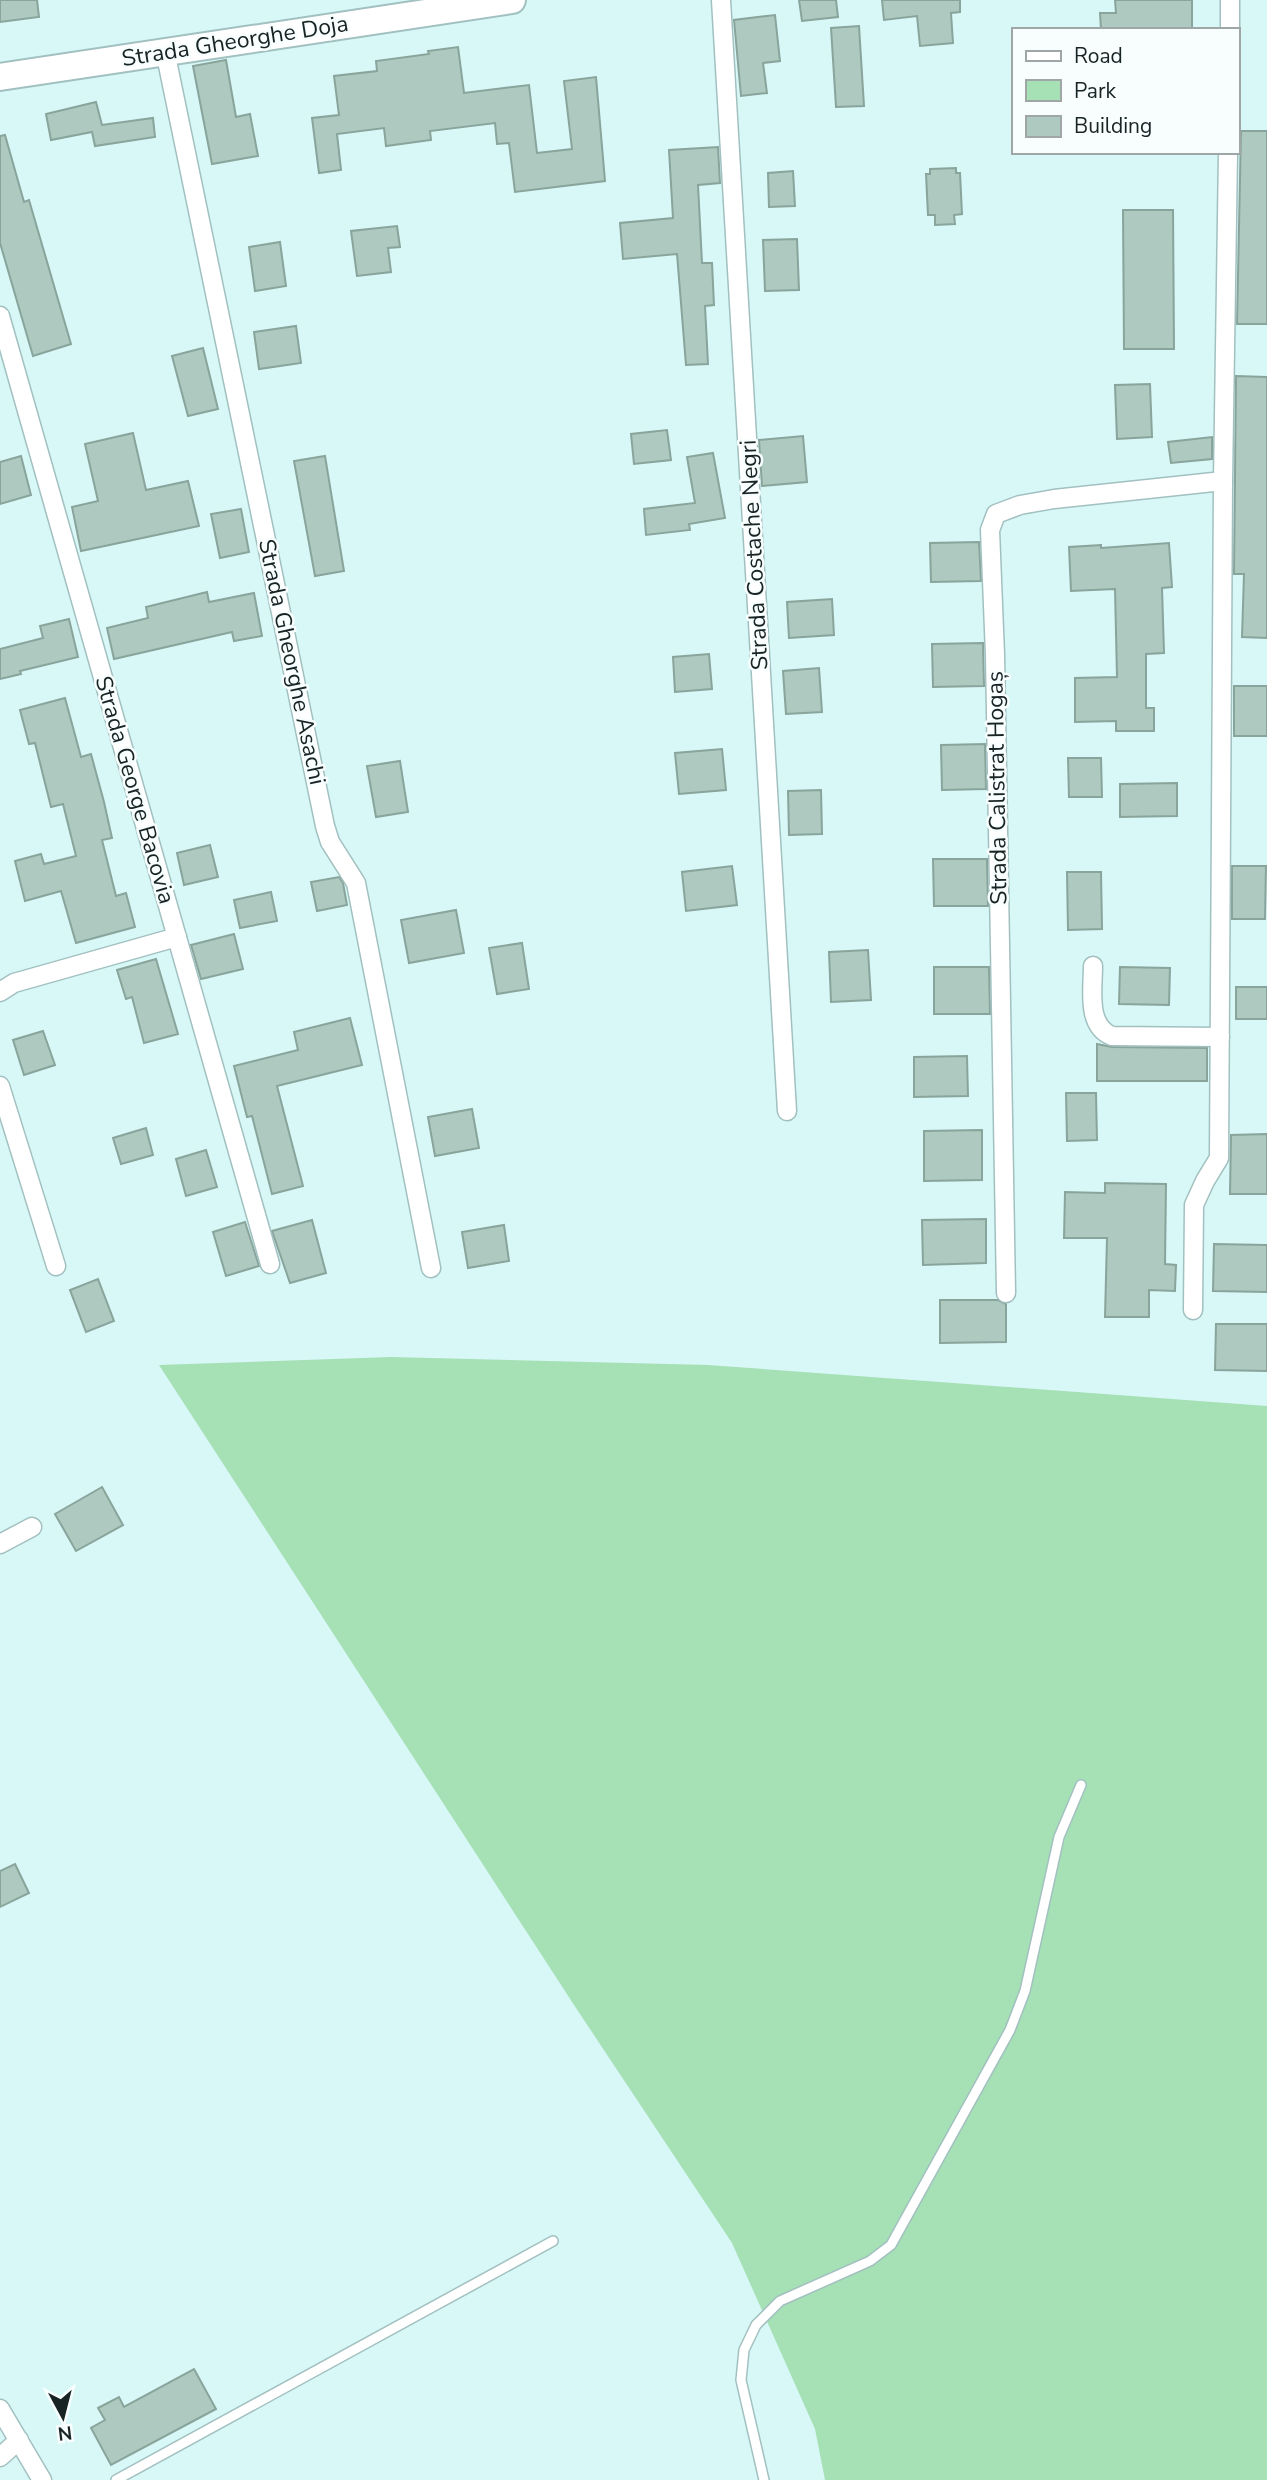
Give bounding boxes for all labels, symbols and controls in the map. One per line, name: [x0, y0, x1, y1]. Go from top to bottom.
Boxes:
street label: Strada Gheorghe Doja: [119, 8, 351, 74]
legend: [1012, 28, 1239, 154]
text: Road: [1074, 42, 1123, 70]
text: Park: [1074, 77, 1116, 105]
text: Building: [1074, 112, 1152, 140]
street label: Strada Costache Negri: [732, 439, 776, 671]
street label: Strada Gheorghe Asachi: [251, 536, 333, 788]
street label: Strada Calistrat Hogaș: [979, 671, 1015, 905]
street label: Strada George Bacovia: [88, 673, 182, 907]
north arrow: [28, 2382, 98, 2452]
text: N: [56, 2419, 74, 2447]

